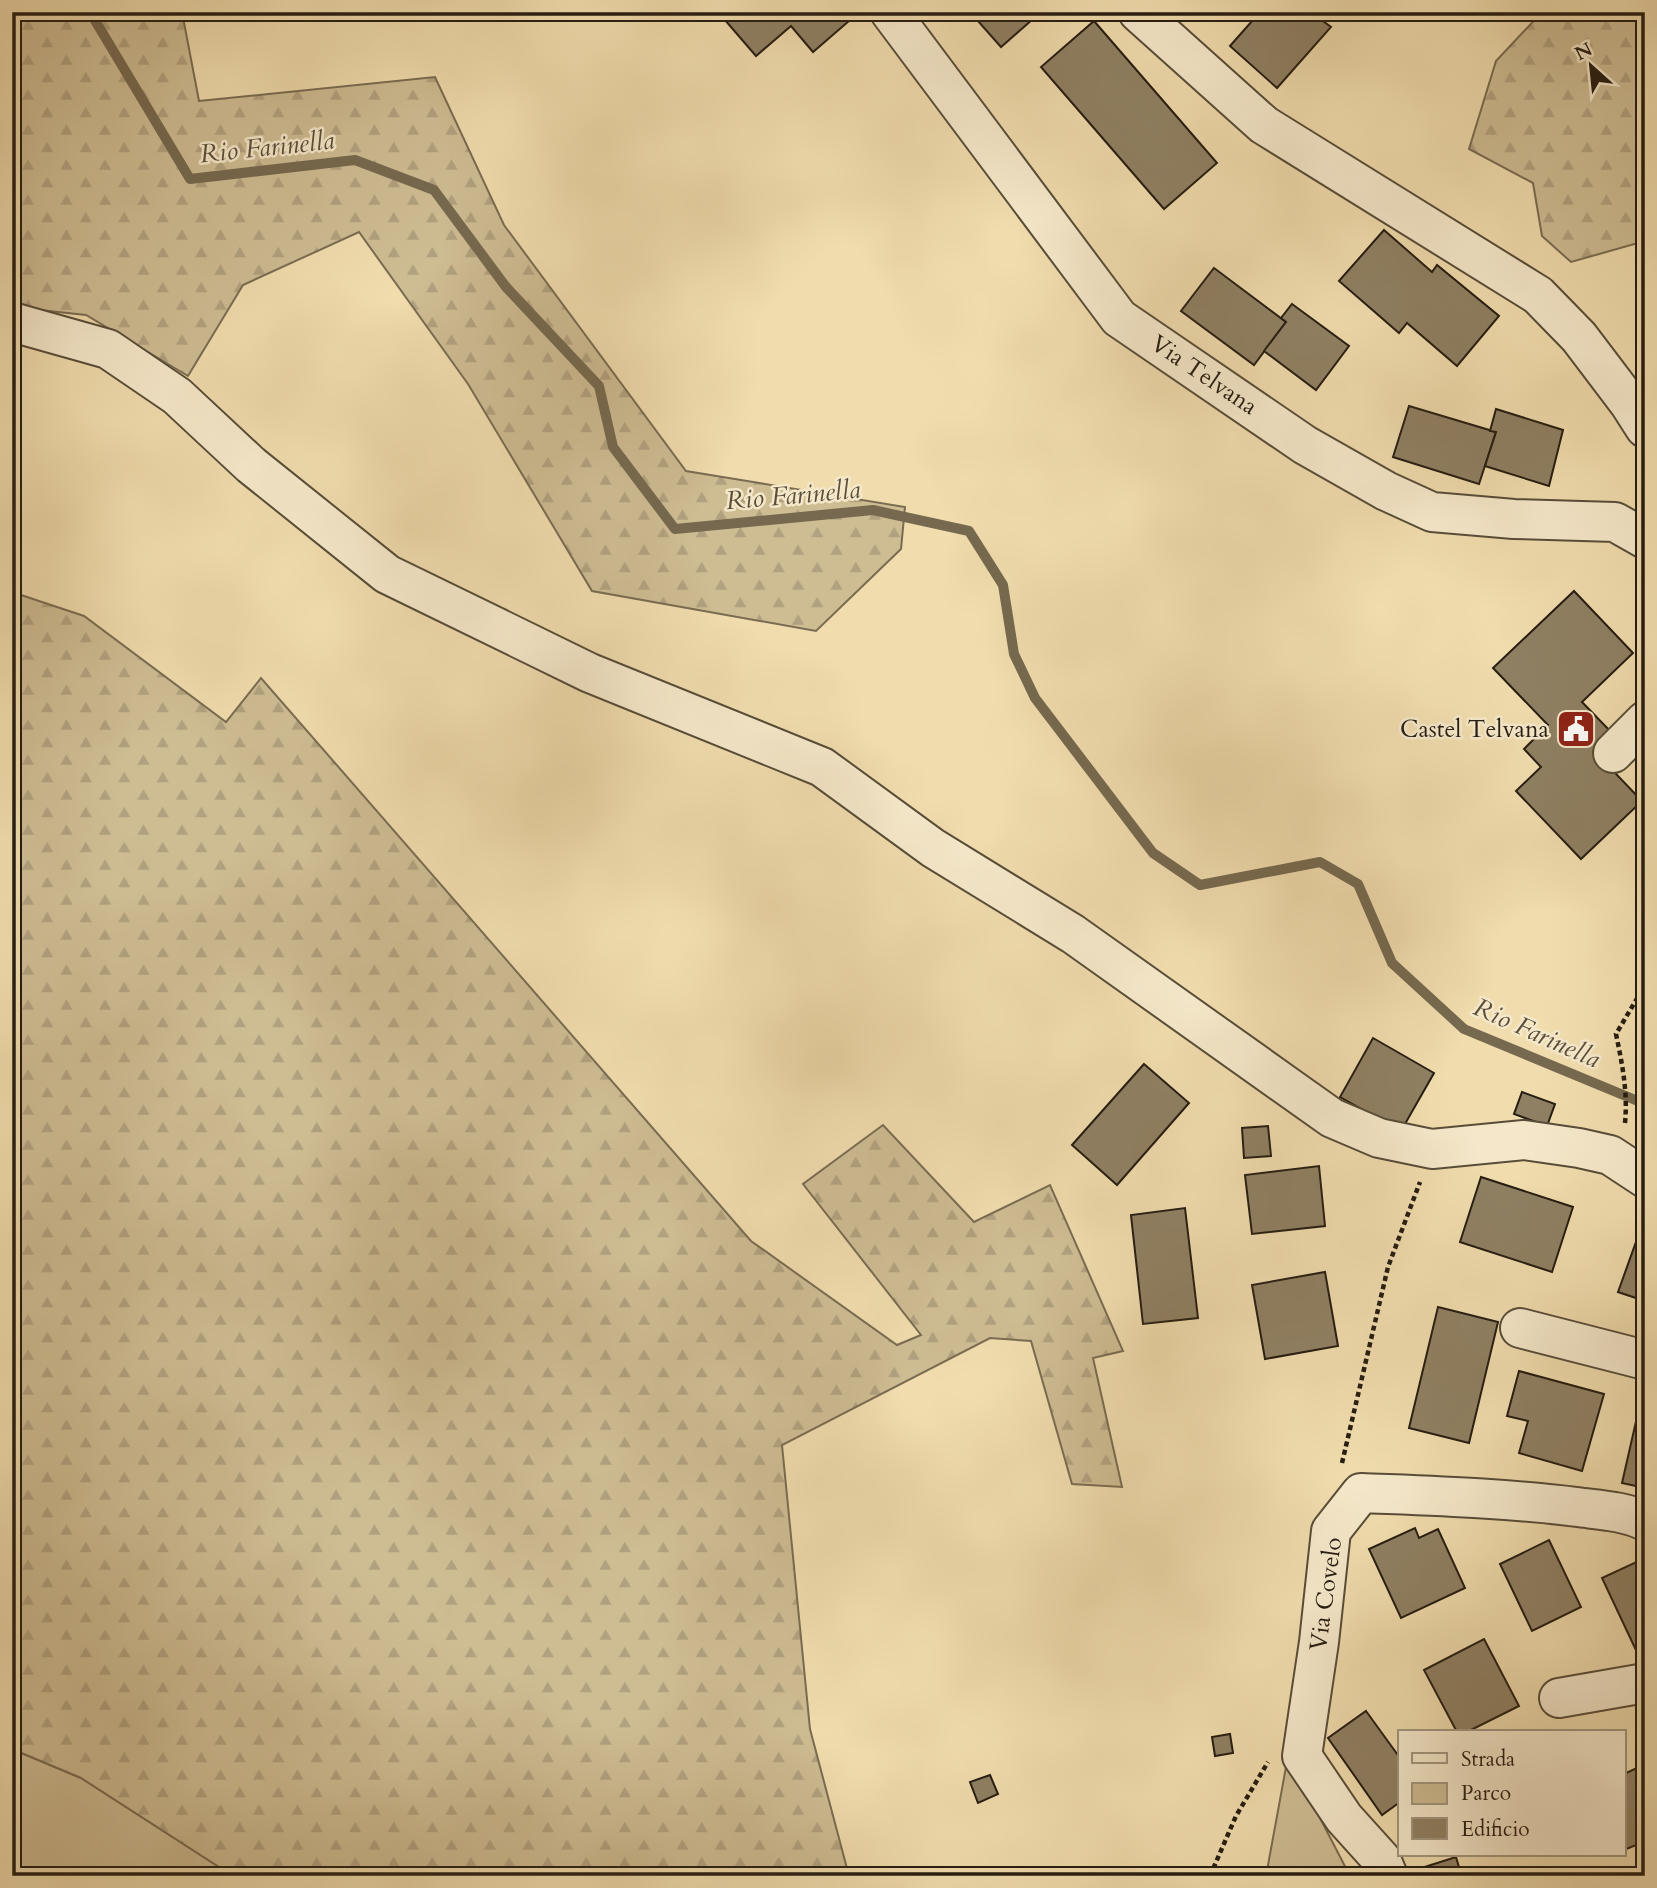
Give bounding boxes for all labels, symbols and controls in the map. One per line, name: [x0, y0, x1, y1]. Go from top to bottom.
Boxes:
north arrow: [1556, 32, 1626, 102]
text: N: [1570, 36, 1597, 67]
water label: Rio Farinella: [198, 122, 336, 171]
street label: Via Telvana: [1144, 327, 1264, 423]
water label: Rio Farinella: [724, 472, 862, 518]
public building icon: Castel Telvana: [1555, 708, 1597, 750]
place label: Castel Telvana: [1400, 713, 1550, 746]
water label: Rio Farinella: [1468, 990, 1606, 1077]
street label: Via Covelo: [1302, 1535, 1350, 1653]
legend: [1398, 1730, 1626, 1856]
text: Strada: [1461, 1745, 1515, 1774]
text: Parco: [1461, 1779, 1511, 1808]
text: Edificio: [1461, 1815, 1530, 1844]

